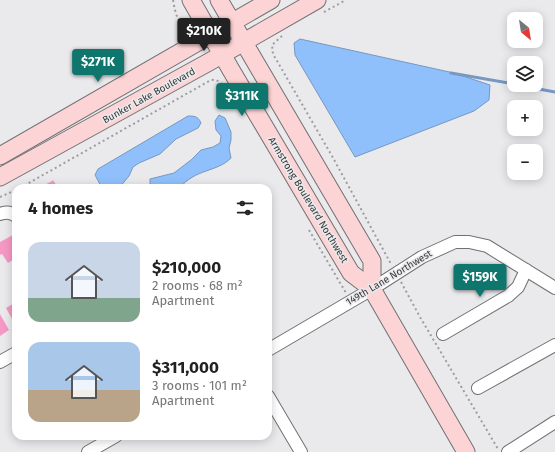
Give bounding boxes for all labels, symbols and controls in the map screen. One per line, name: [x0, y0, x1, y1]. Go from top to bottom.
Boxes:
north arrow: [507, 12, 543, 48]
map controls: [507, 12, 543, 180]
pin: $210K: [176, 18, 232, 52]
text: $210K: [186, 23, 222, 38]
pin: $271K: [70, 49, 126, 83]
text: $271K: [81, 54, 115, 69]
button: layers: [507, 56, 543, 92]
street label: Bunker Lake Boulevard: [101, 66, 197, 126]
pin: $311K: [214, 83, 270, 117]
text: $311K: [225, 88, 259, 103]
button: +: [507, 100, 543, 136]
street label: Armstrong Boulevard Northwest: [266, 135, 351, 266]
button: −: [507, 144, 543, 180]
icon: filters: [234, 197, 256, 219]
text: 4 homes: [28, 198, 93, 219]
street label: 149th Lane Northwest: [344, 247, 434, 308]
text: $210,000: [152, 257, 221, 278]
icon: home: [60, 258, 108, 306]
pin: $159K: [452, 264, 508, 298]
text: $159K: [463, 269, 497, 284]
text: 2 rooms · 68 m²: [152, 278, 243, 293]
text: Apartment: [152, 293, 214, 308]
text: $311,000: [152, 357, 219, 378]
icon: home: [60, 358, 108, 406]
text: 3 rooms · 101 m²: [152, 378, 247, 393]
text: Apartment: [152, 393, 214, 408]

